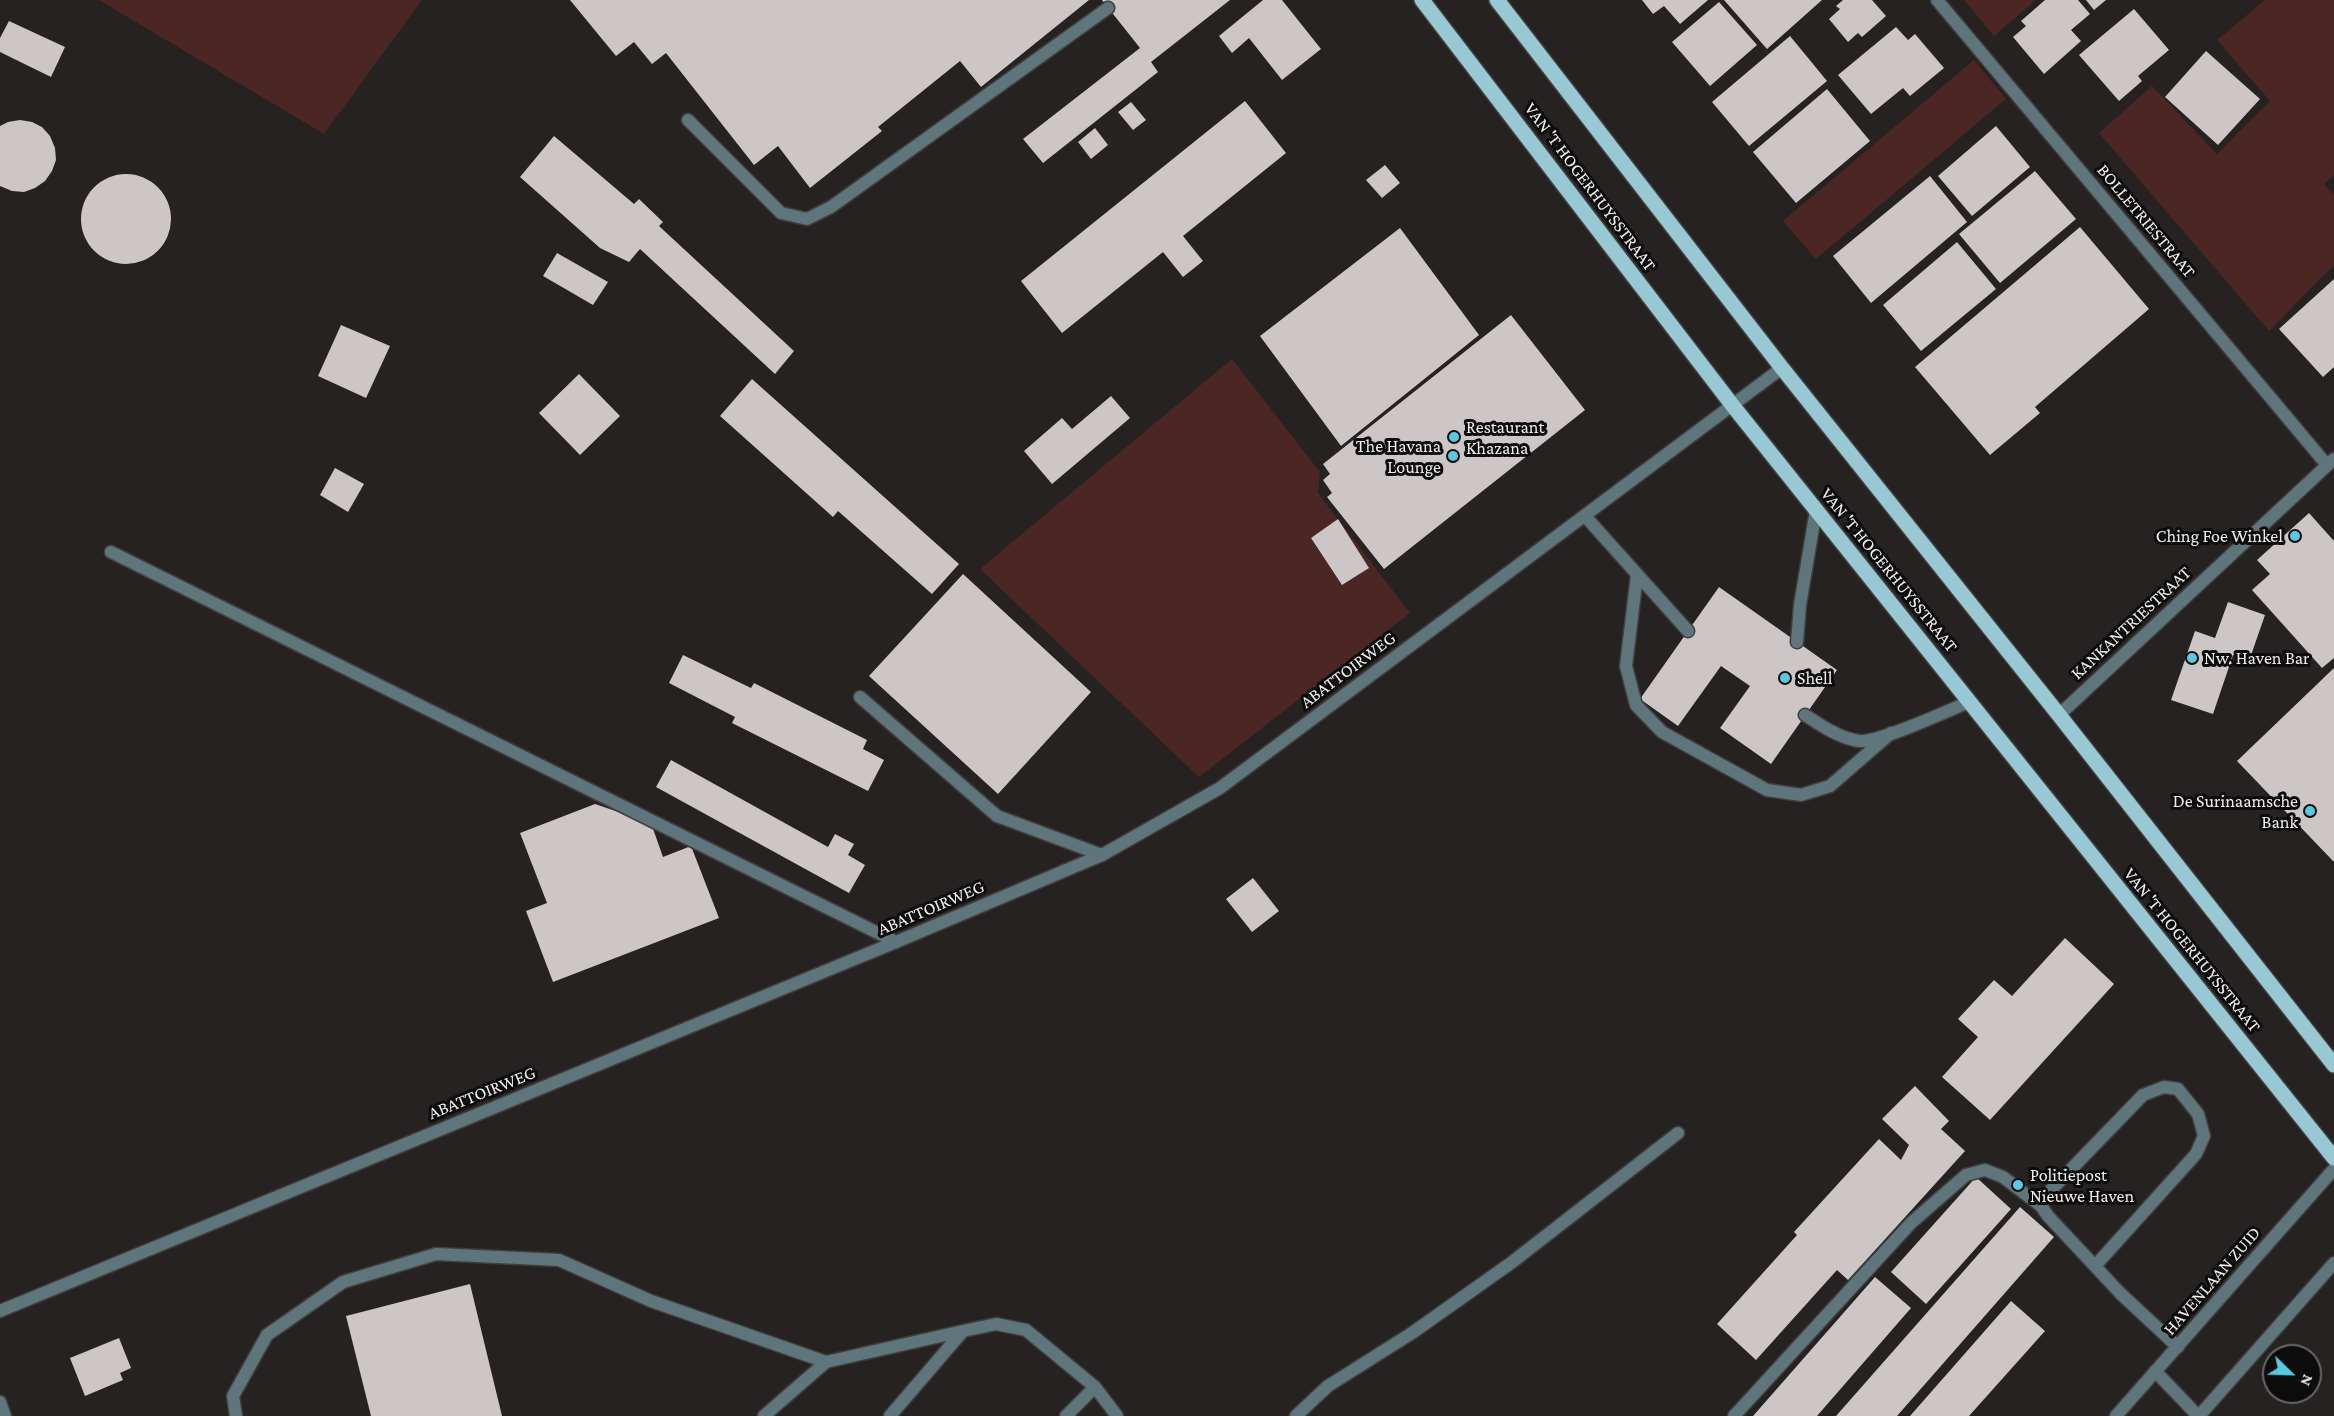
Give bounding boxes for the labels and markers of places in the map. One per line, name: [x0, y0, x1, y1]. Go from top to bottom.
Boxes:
place label: Restaurant Khazana: [1466, 416, 1544, 458]
marker: Restaurant Khazana: [1447, 430, 1461, 444]
place label: The Havana Lounge: [1356, 435, 1441, 478]
marker: The Havana Lounge: [1446, 449, 1460, 463]
place label: Ching Foe Winkel: [2156, 525, 2283, 547]
marker: Ching Foe Winkel: [2288, 529, 2302, 543]
place label: Nw. Haven Bar: [2204, 647, 2309, 669]
marker: Nw. Haven Bar: [2185, 651, 2199, 665]
place label: Shell: [1797, 667, 1832, 689]
marker: Shell: [1778, 671, 1792, 685]
place label: De Surinaamsche Bank: [2173, 790, 2298, 832]
marker: De Surinaamsche Bank: [2303, 804, 2317, 818]
place label: Politiepost Nieuwe Haven: [2030, 1164, 2134, 1206]
marker: Politiepost Nieuwe Haven: [2011, 1178, 2025, 1192]

